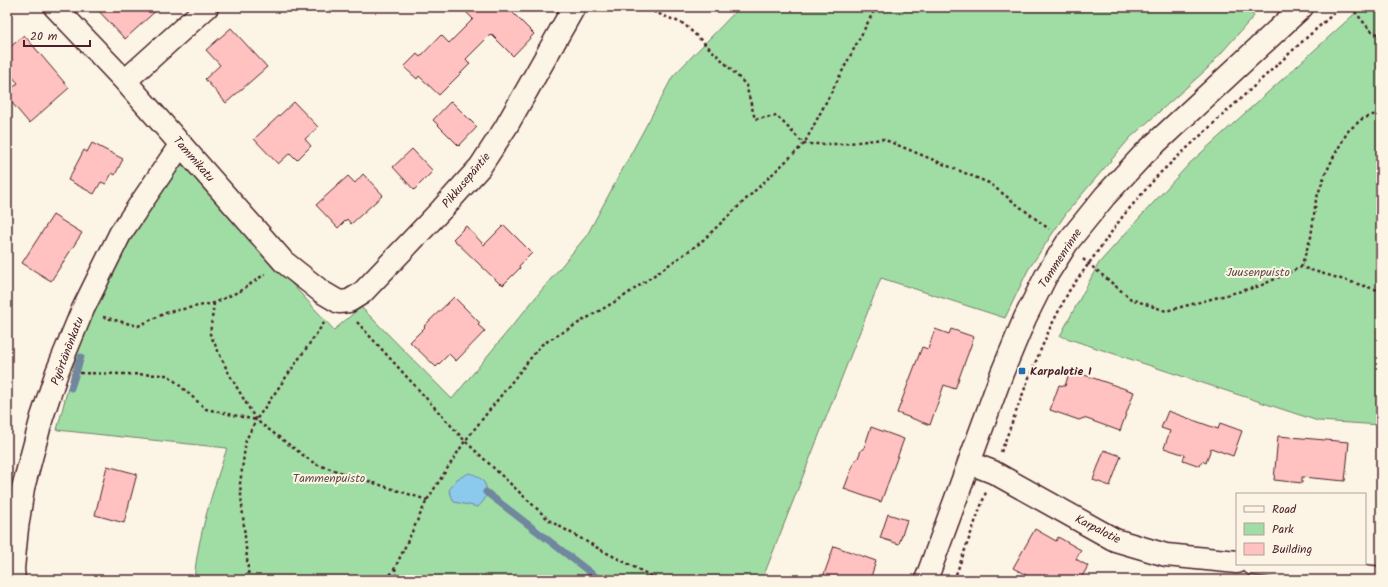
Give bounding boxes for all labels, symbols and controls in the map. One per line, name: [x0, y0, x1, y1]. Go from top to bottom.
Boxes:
scale bar: [24, 22, 90, 48]
text: 20 m: [30, 27, 58, 46]
street label: Tammikatu: [168, 132, 219, 187]
street label: Pikkusepäntie: [437, 148, 496, 212]
street label: Tammenrinne: [1034, 224, 1087, 292]
park label: Juusenpuisto: [1226, 263, 1290, 282]
street label: Pyörtänönkatu: [46, 314, 89, 388]
place label: Karpalotie I: [1030, 362, 1092, 381]
marker: Karpalotie I: [1017, 366, 1027, 376]
park label: Tammenpuisto: [293, 469, 365, 488]
legend: [1236, 493, 1366, 565]
text: Road: [1272, 500, 1297, 519]
street label: Karpalotie: [1071, 510, 1125, 549]
text: Park: [1272, 520, 1294, 539]
text: Building: [1272, 540, 1312, 559]

